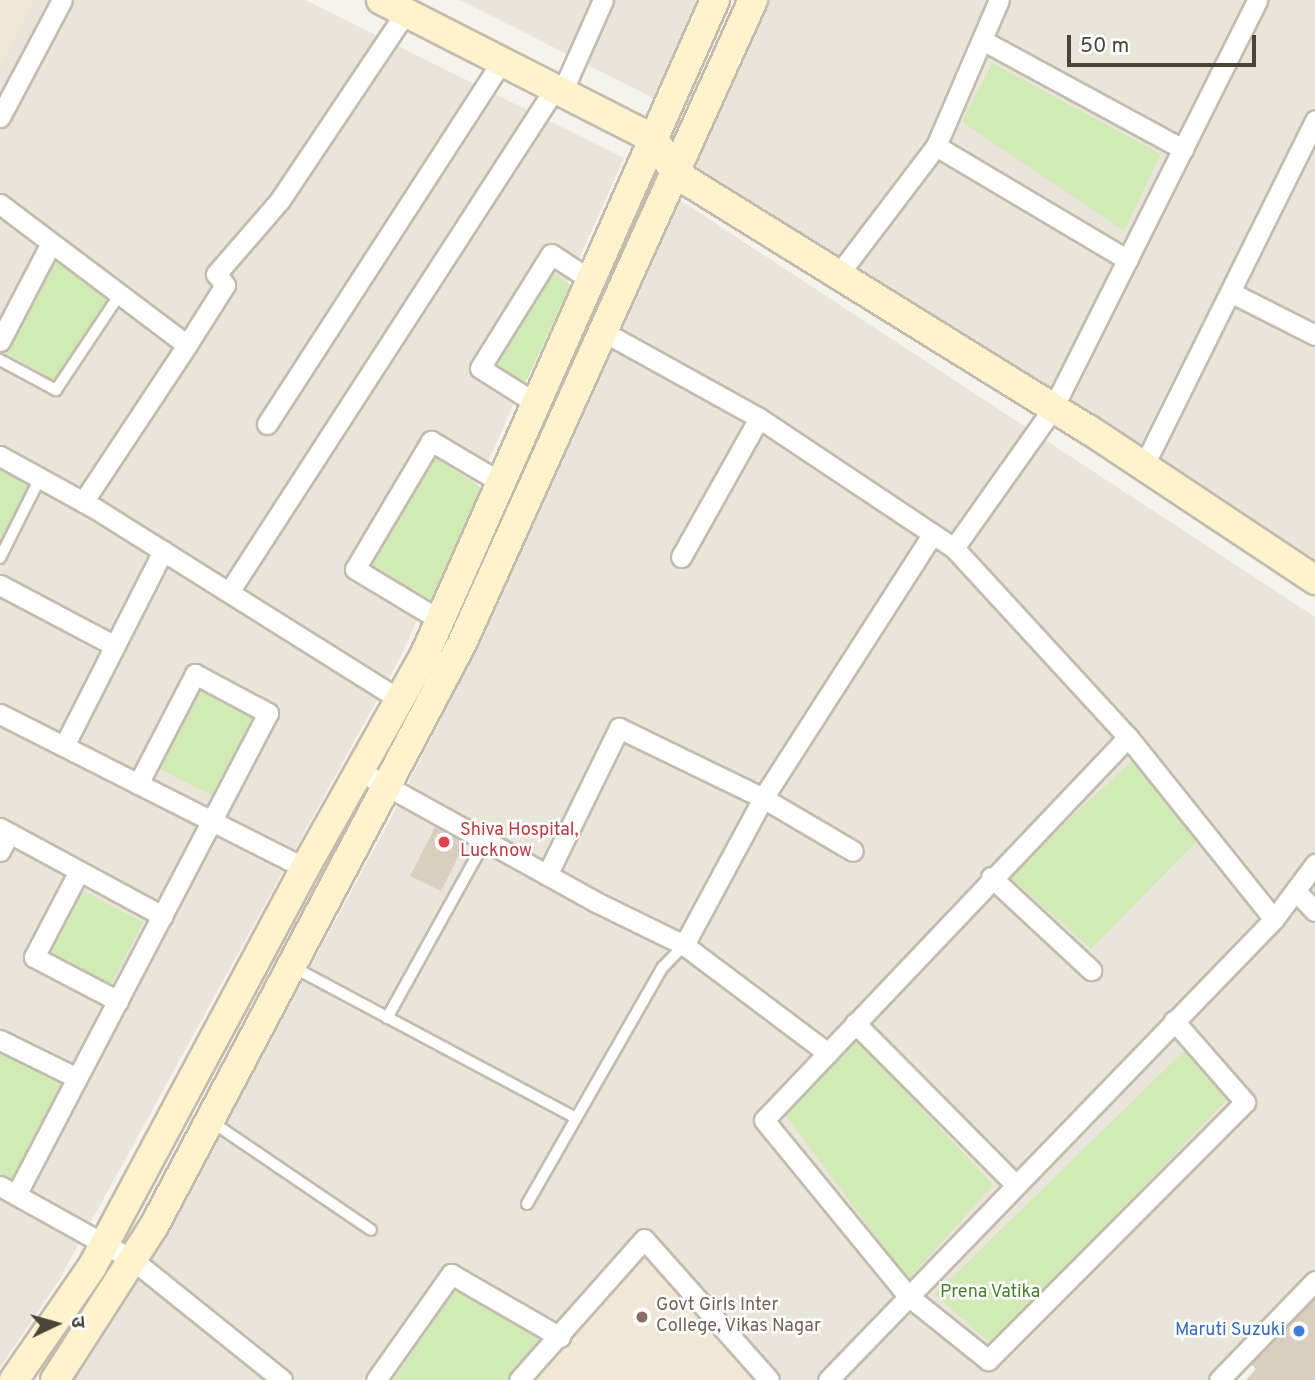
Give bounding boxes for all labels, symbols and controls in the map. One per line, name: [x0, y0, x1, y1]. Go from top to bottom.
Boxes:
scale bar: [1070, 21, 1259, 65]
text: 50 m: [1080, 33, 1129, 60]
place label: Shiva Hospital, Lucknow: [460, 821, 579, 864]
marker: Shiva Hospital, Lucknow: [434, 832, 454, 852]
park label: Prena Vatika: [940, 1282, 1040, 1304]
north arrow: [21, 1289, 91, 1359]
place label: Govt Girls Inter College, Vikas Nagar: [656, 1296, 822, 1338]
marker: Govt Girls Inter College, Vikas Nagar: [634, 1309, 650, 1325]
text: उ: [64, 1316, 89, 1329]
place label: Maruti Suzuki: [1175, 1320, 1285, 1342]
marker: Maruti Suzuki: [1291, 1323, 1307, 1339]

